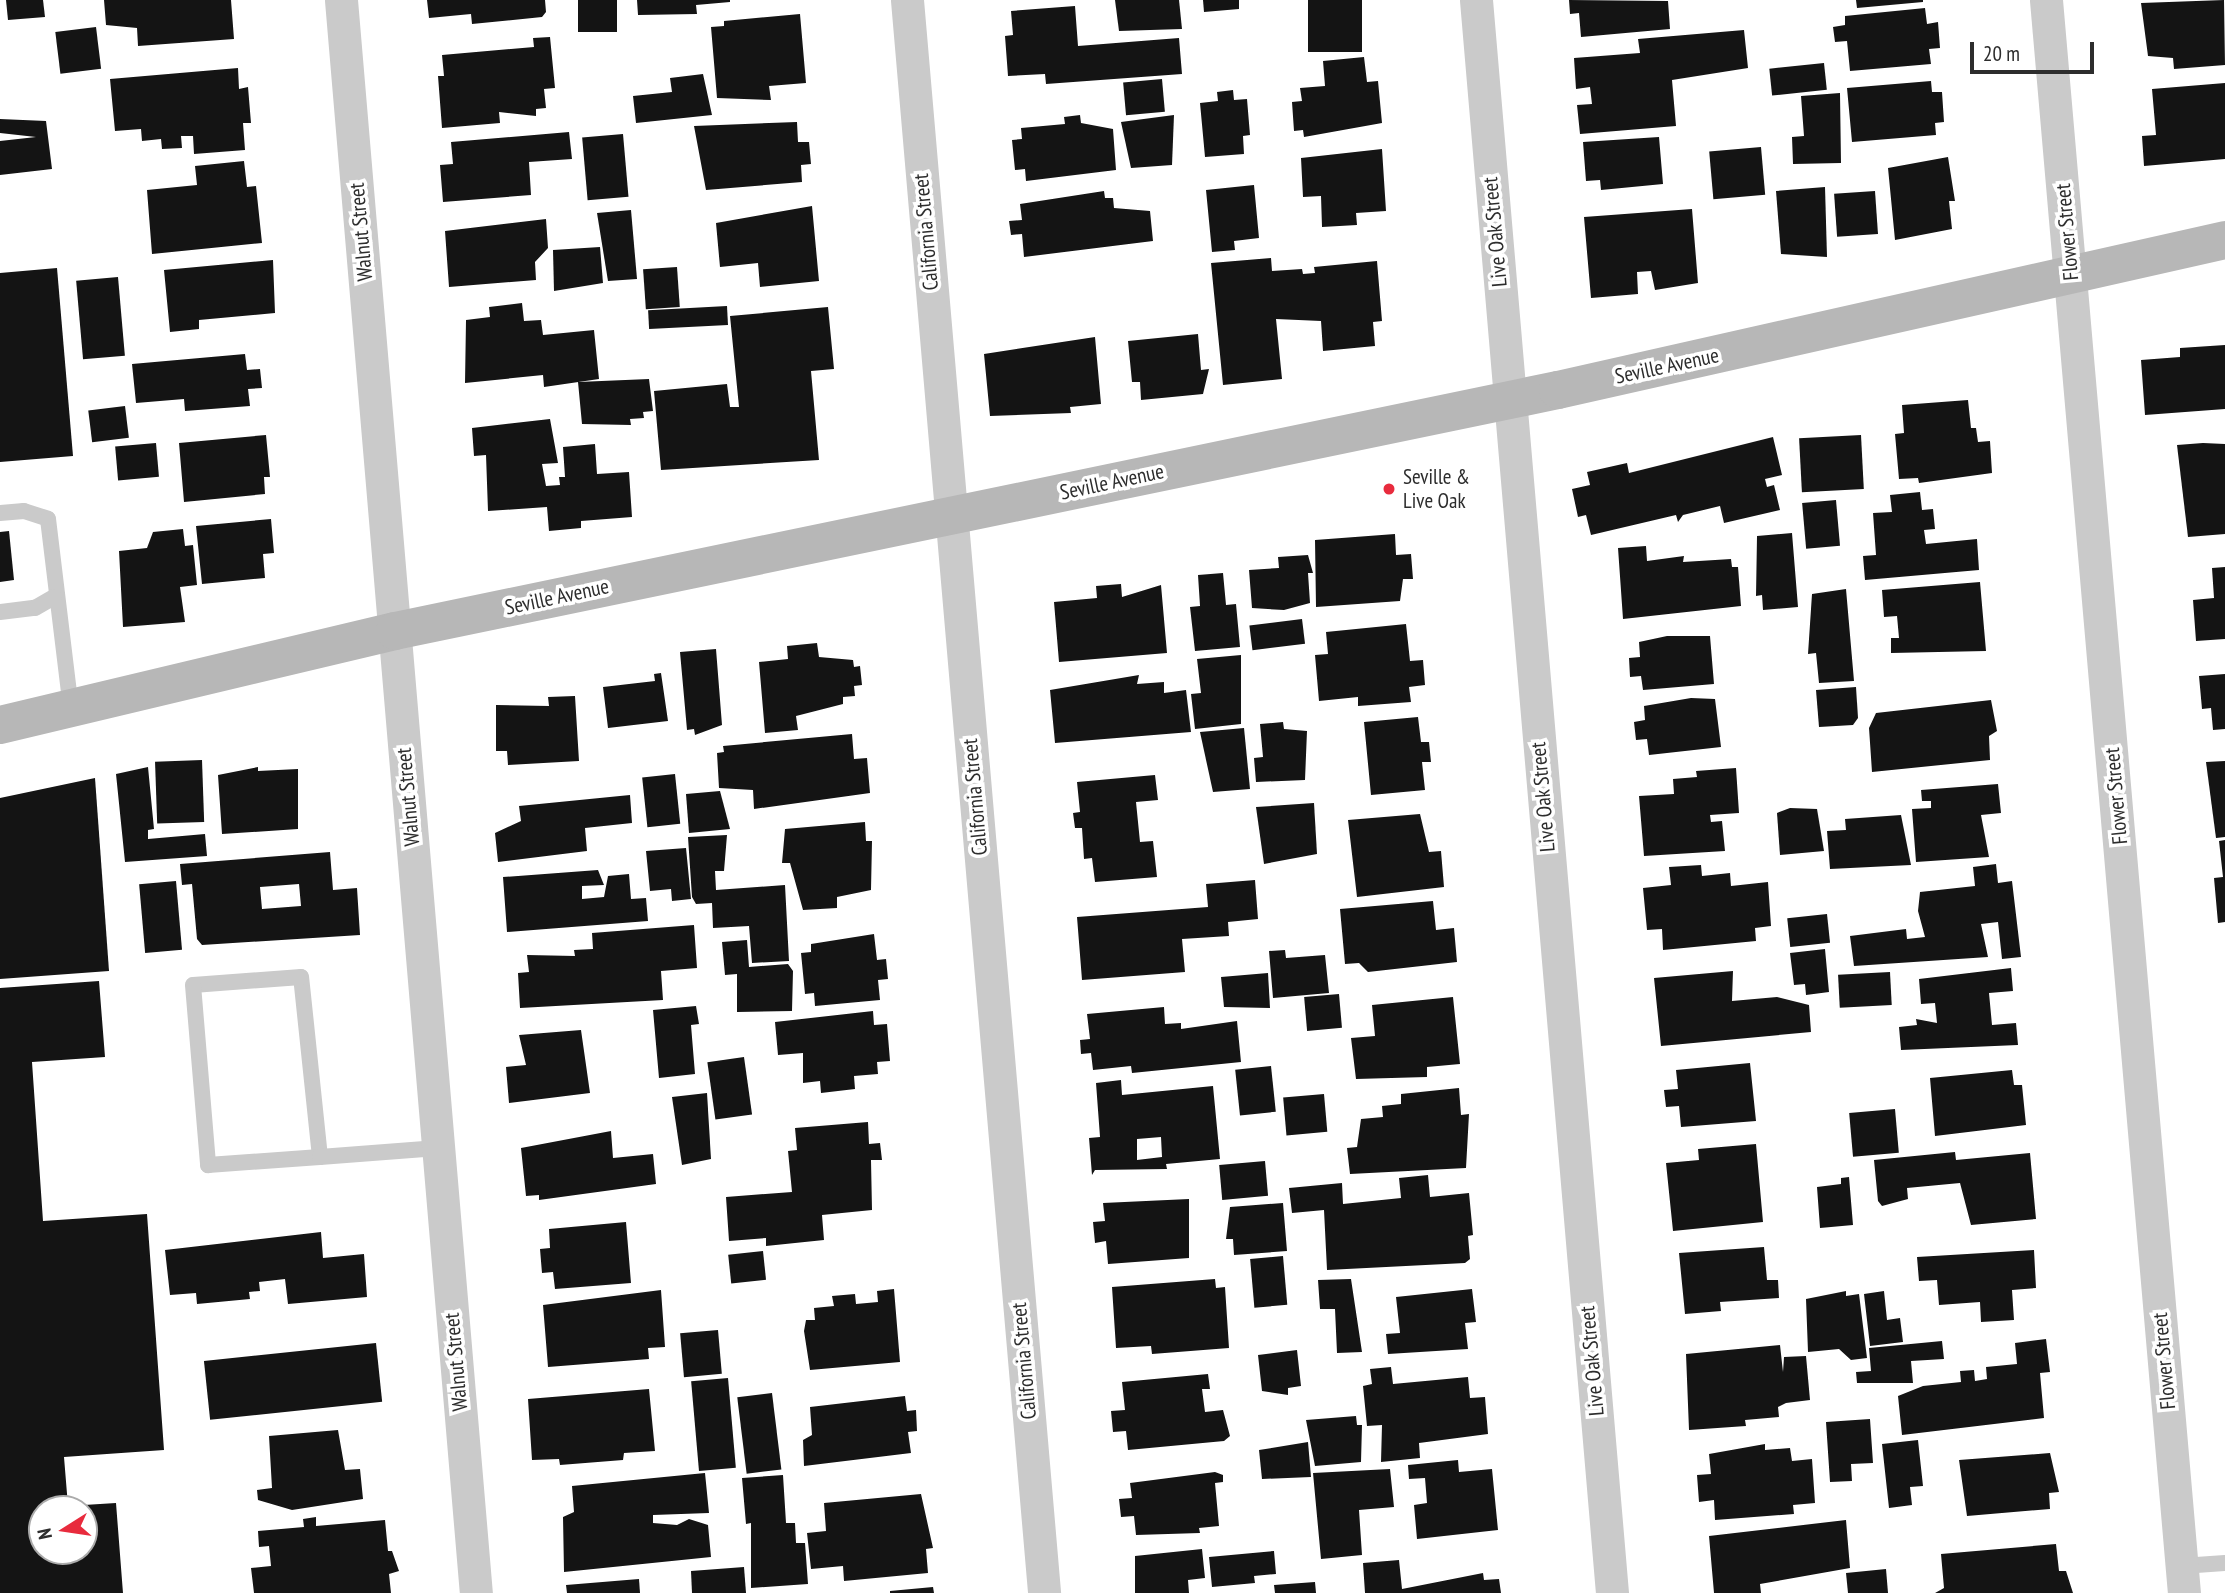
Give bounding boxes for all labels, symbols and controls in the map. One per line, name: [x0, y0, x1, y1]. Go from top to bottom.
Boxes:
scale bar: [1973, 28, 2097, 72]
text: 20 m: [1983, 40, 2020, 67]
street label: California Street: [908, 172, 944, 292]
street label: Live Oak Street: [1478, 176, 1512, 288]
street label: Walnut Street: [344, 182, 378, 282]
street label: Flower Street: [2050, 183, 2084, 281]
street label: Seville Avenue: [1613, 343, 1721, 389]
street label: Seville Avenue: [1058, 459, 1166, 505]
place label: Seville & Live Oak: [1403, 464, 1470, 514]
marker: Seville & Live Oak: [1381, 481, 1397, 497]
street label: Seville Avenue: [503, 574, 611, 620]
street label: California Street: [957, 737, 993, 857]
street label: Live Oak Street: [1526, 741, 1560, 853]
street label: Walnut Street: [391, 747, 425, 847]
street label: Flower Street: [2099, 747, 2133, 845]
street label: California Street: [1006, 1301, 1042, 1421]
street label: Live Oak Street: [1575, 1305, 1609, 1417]
street label: Walnut Street: [439, 1312, 473, 1412]
street label: Flower Street: [2147, 1312, 2181, 1410]
north arrow: [28, 1495, 98, 1565]
text: N: [32, 1526, 57, 1541]

